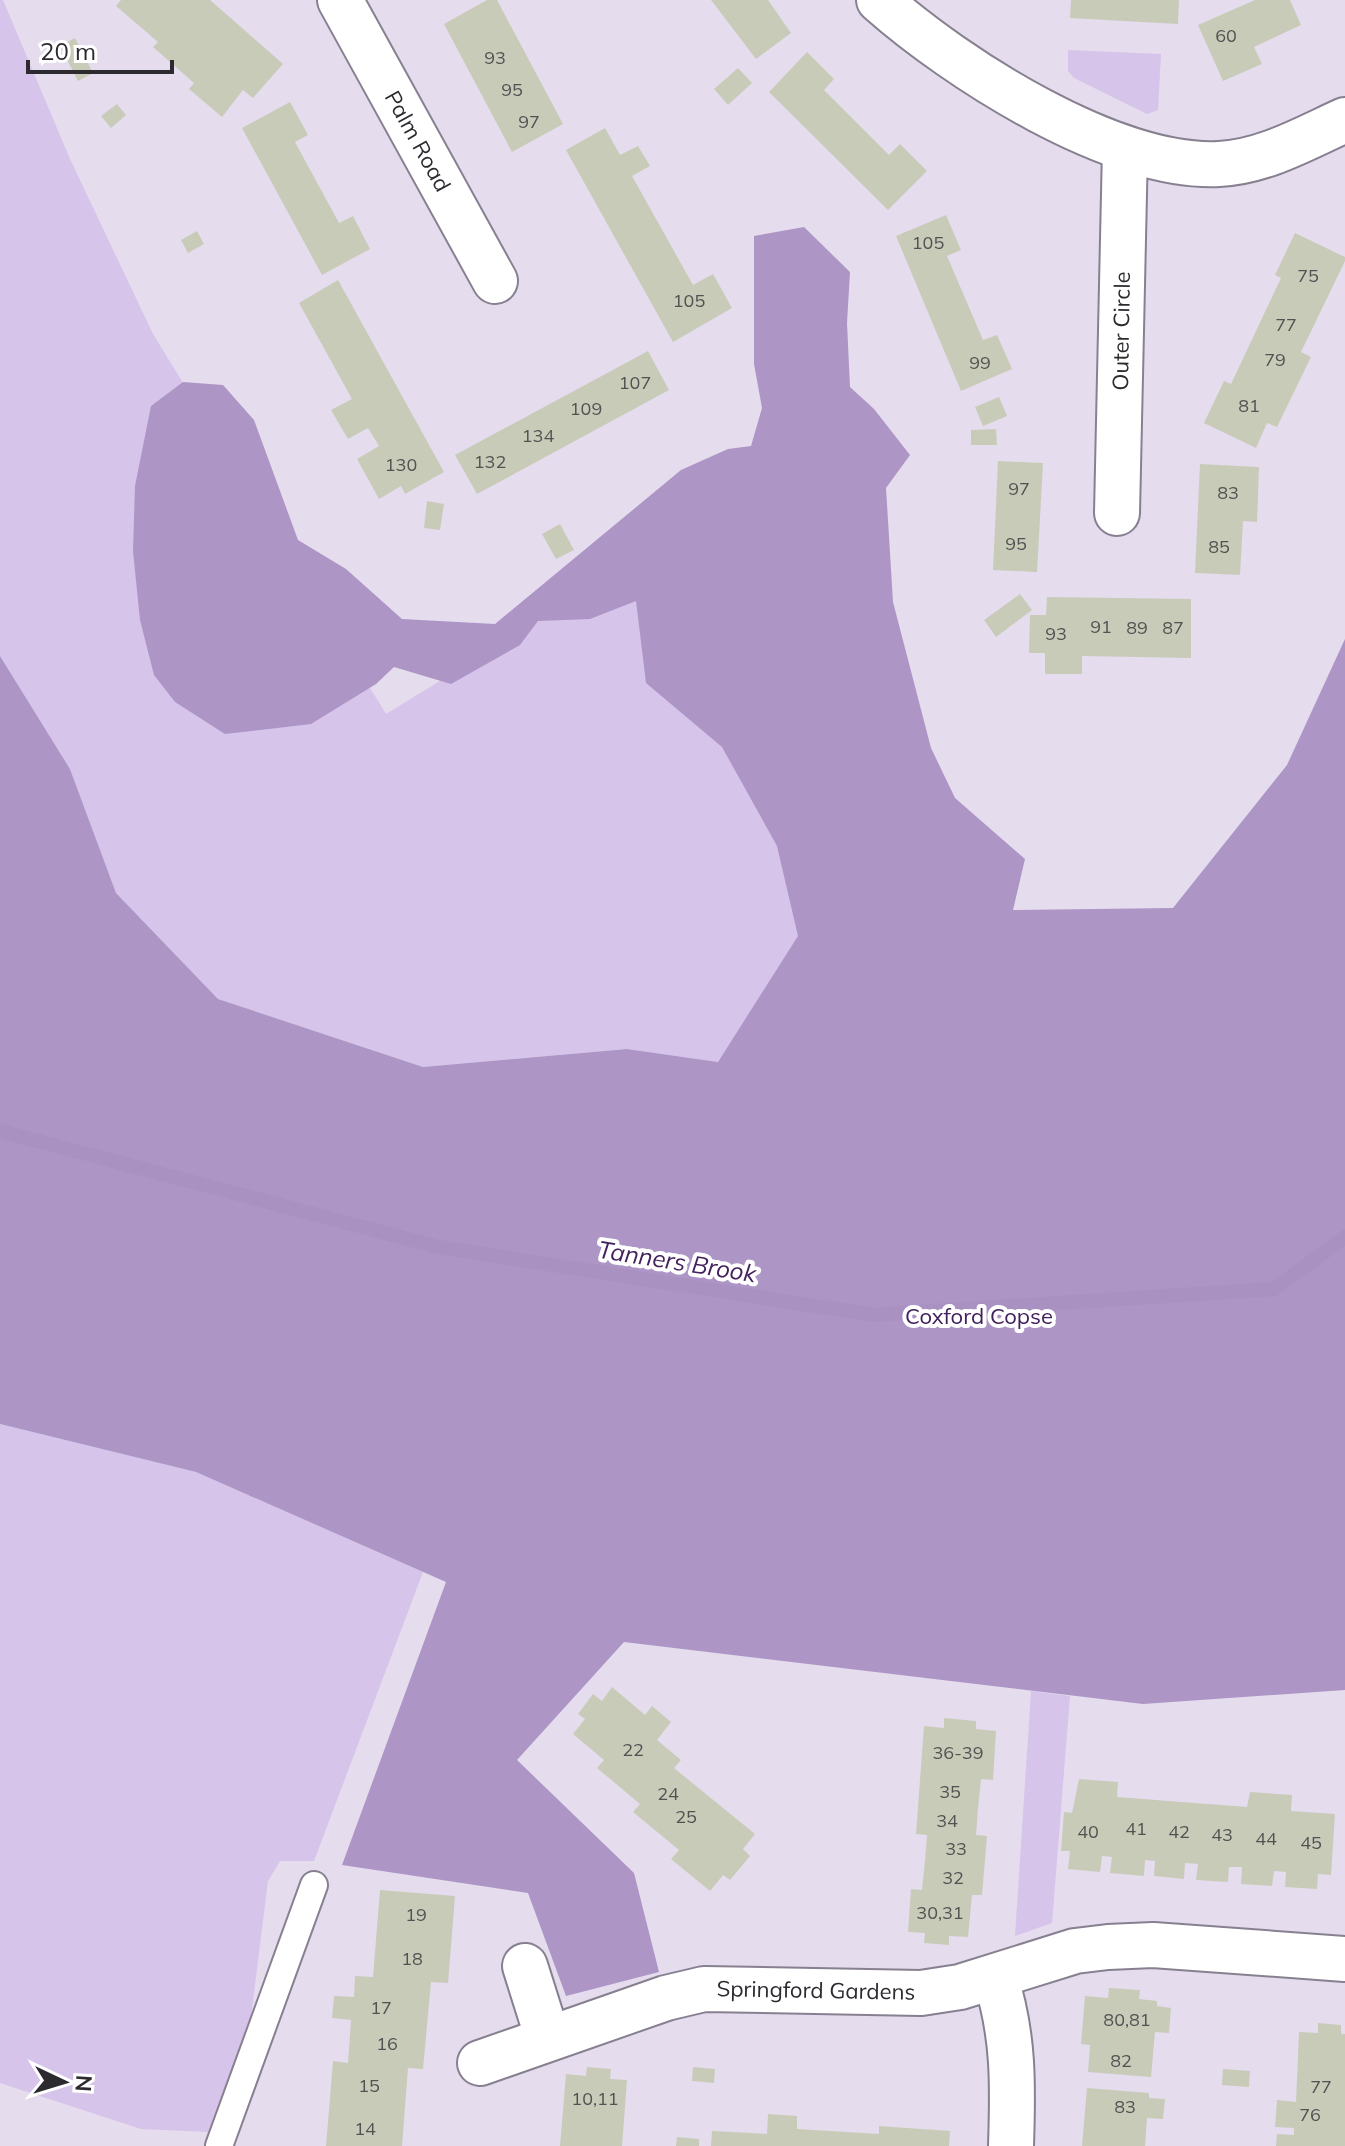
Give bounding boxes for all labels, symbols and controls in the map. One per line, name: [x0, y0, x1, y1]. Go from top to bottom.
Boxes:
scale bar: [28, 24, 172, 74]
house number: 60: [1215, 24, 1237, 47]
text: 20 m: [40, 36, 96, 66]
house number: 93: [484, 46, 506, 69]
house number: 95: [501, 78, 523, 101]
street label: Palm Road: [379, 86, 457, 196]
house number: 97: [518, 110, 540, 133]
house number: 105: [912, 231, 944, 254]
house number: 75: [1297, 264, 1319, 287]
street label: Outer Circle: [1106, 271, 1136, 391]
house number: 105: [673, 289, 705, 312]
house number: 77: [1275, 313, 1297, 336]
house number: 79: [1264, 348, 1286, 371]
house number: 99: [969, 351, 991, 374]
house number: 107: [619, 371, 651, 394]
house number: 81: [1238, 394, 1260, 417]
house number: 109: [570, 397, 602, 420]
house number: 134: [522, 424, 554, 447]
house number: 132: [474, 450, 506, 473]
house number: 130: [385, 453, 417, 476]
house number: 97: [1008, 477, 1030, 500]
house number: 83: [1217, 481, 1239, 504]
house number: 95: [1005, 532, 1027, 555]
house number: 85: [1208, 535, 1230, 558]
house number: 91: [1090, 615, 1112, 638]
house number: 89: [1126, 616, 1148, 639]
house number: 87: [1162, 616, 1184, 639]
house number: 93: [1045, 622, 1067, 645]
water label: Tanners Brook: [596, 1234, 759, 1288]
park label: Coxford Copse: [905, 1302, 1053, 1330]
house number: 22: [622, 1738, 644, 1761]
house number: 36-39: [933, 1741, 983, 1764]
house number: 35: [939, 1780, 961, 1803]
house number: 24: [657, 1782, 679, 1805]
house number: 25: [675, 1805, 697, 1828]
house number: 34: [936, 1809, 958, 1832]
house number: 41: [1125, 1817, 1147, 1840]
house number: 40: [1077, 1820, 1099, 1843]
house number: 42: [1168, 1820, 1190, 1843]
house number: 43: [1211, 1823, 1233, 1846]
house number: 44: [1255, 1827, 1277, 1850]
house number: 45: [1300, 1831, 1322, 1854]
house number: 33: [945, 1837, 967, 1860]
house number: 32: [942, 1866, 964, 1889]
house number: 30,31: [916, 1901, 964, 1924]
house number: 19: [405, 1903, 427, 1926]
house number: 18: [401, 1947, 423, 1970]
street label: Springford Gardens: [716, 1974, 916, 2006]
house number: 17: [370, 1996, 392, 2019]
house number: 80,81: [1103, 2008, 1151, 2031]
house number: 16: [376, 2032, 398, 2055]
north arrow: [24, 2042, 104, 2122]
house number: 82: [1110, 2049, 1132, 2072]
text: N: [69, 2074, 98, 2093]
house number: 15: [358, 2074, 380, 2097]
house number: 77: [1310, 2075, 1332, 2098]
house number: 10,11: [571, 2087, 619, 2110]
house number: 83: [1114, 2095, 1136, 2118]
house number: 76: [1299, 2103, 1321, 2126]
house number: 14: [354, 2117, 376, 2140]

